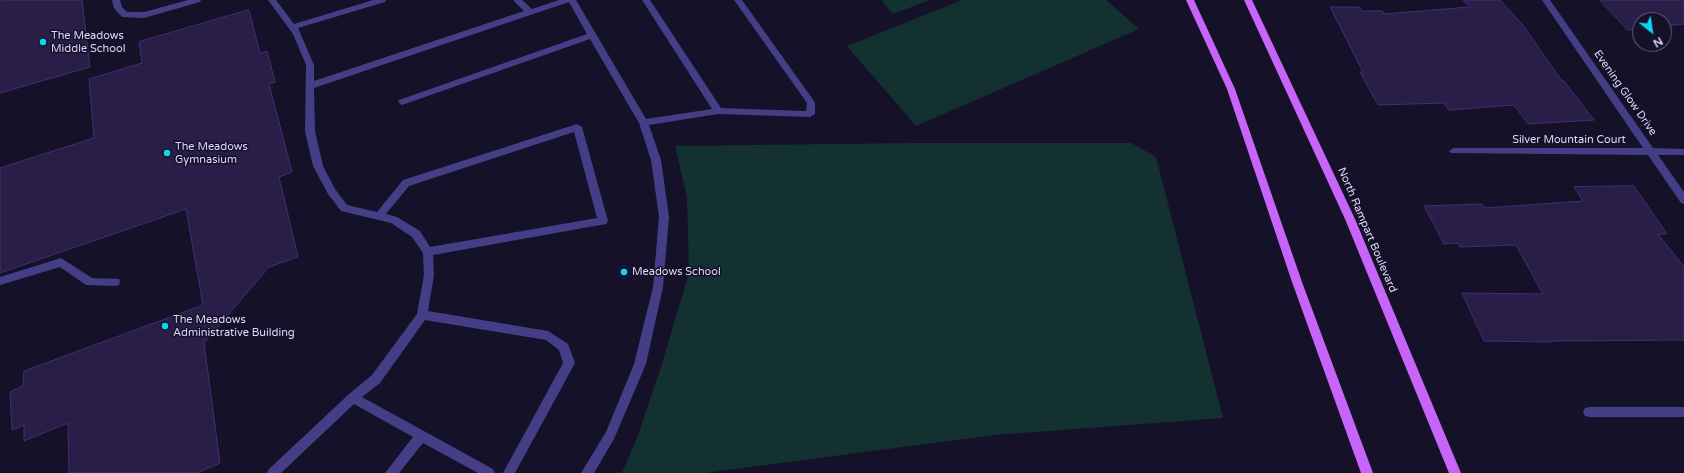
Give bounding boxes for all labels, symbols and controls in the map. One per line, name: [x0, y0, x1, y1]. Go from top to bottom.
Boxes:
north arrow: [1632, 12, 1672, 52]
place label: The Meadows Middle School: [51, 29, 125, 55]
text: N: [1651, 34, 1665, 50]
marker: The Meadows Middle School: [38, 37, 48, 47]
street label: Evening Glow Drive: [1591, 48, 1659, 138]
street label: Silver Mountain Court: [1512, 133, 1626, 147]
place label: The Meadows Gymnasium: [175, 140, 248, 166]
marker: The Meadows Gymnasium: [162, 148, 172, 158]
street label: North Rampart Boulevard: [1335, 165, 1399, 295]
place label: Meadows School: [632, 265, 721, 279]
marker: Meadows School: [619, 267, 629, 277]
place label: The Meadows Administrative Building: [173, 313, 295, 339]
marker: The Meadows Administrative Building: [160, 321, 170, 331]

